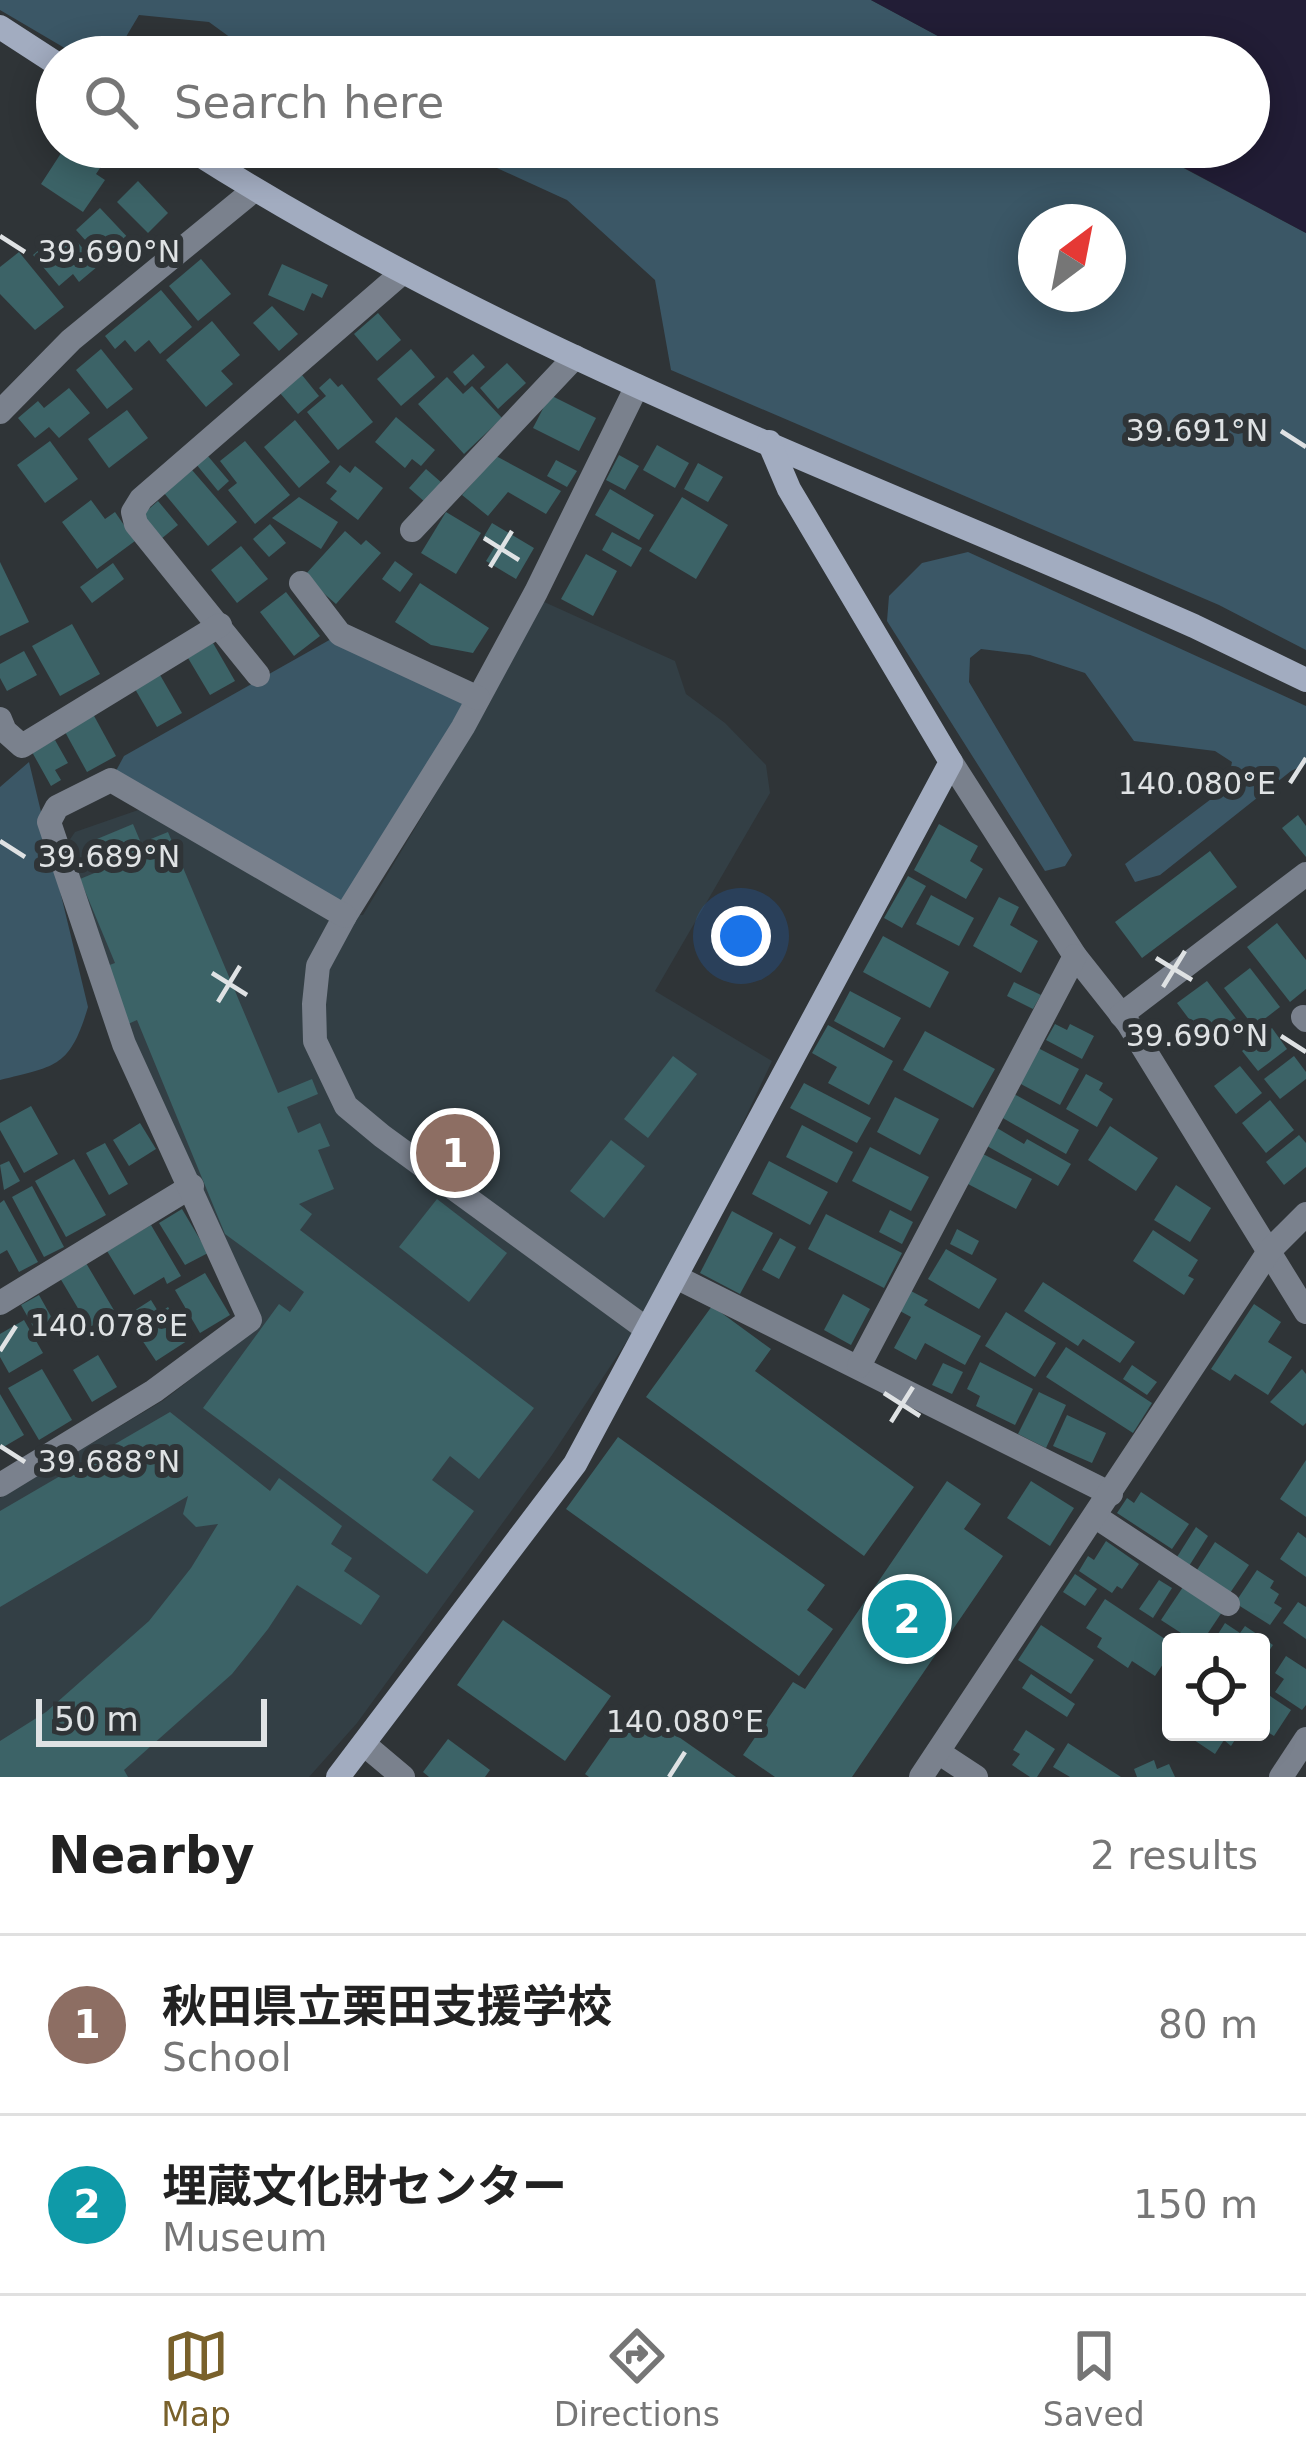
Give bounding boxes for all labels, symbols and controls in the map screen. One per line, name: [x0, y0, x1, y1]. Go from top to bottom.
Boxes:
search box: [36, 36, 1270, 168]
icon: search: [78, 69, 144, 135]
text: Search here: [174, 76, 444, 129]
north arrow: [1018, 204, 1126, 312]
text: 39.690°N: [38, 234, 180, 269]
text: 39.691°N: [1126, 413, 1268, 448]
text: 140.080°E: [1118, 766, 1276, 801]
text: 39.689°N: [38, 839, 180, 874]
your location: [711, 906, 771, 966]
text: 39.690°N: [1126, 1018, 1268, 1053]
pin: 1: [416, 1108, 494, 1198]
text: 140.078°E: [30, 1308, 188, 1343]
text: 39.688°N: [38, 1444, 180, 1479]
pin: 2: [868, 1574, 946, 1664]
map controls: [1162, 1633, 1270, 1741]
button: locate: [1162, 1633, 1270, 1741]
scale bar: [36, 1693, 267, 1746]
text: 50 m: [54, 1700, 139, 1739]
text: 140.080°E: [606, 1704, 764, 1739]
text: Nearby: [48, 1826, 255, 1885]
text: 2 results: [1090, 1833, 1258, 1878]
text: 秋田県立栗田支援学校: [162, 1980, 612, 2033]
text: 1: [73, 2002, 101, 2047]
text: 80 m: [1158, 2002, 1258, 2047]
text: School: [162, 2035, 291, 2080]
text: 埋蔵文化財センター: [162, 2160, 567, 2213]
text: 2: [73, 2182, 101, 2227]
text: 150 m: [1133, 2182, 1258, 2227]
text: Museum: [162, 2215, 327, 2260]
tab: Map: [161, 2323, 231, 2434]
tab: Directions: [554, 2323, 720, 2434]
tab: Saved: [1043, 2323, 1145, 2434]

